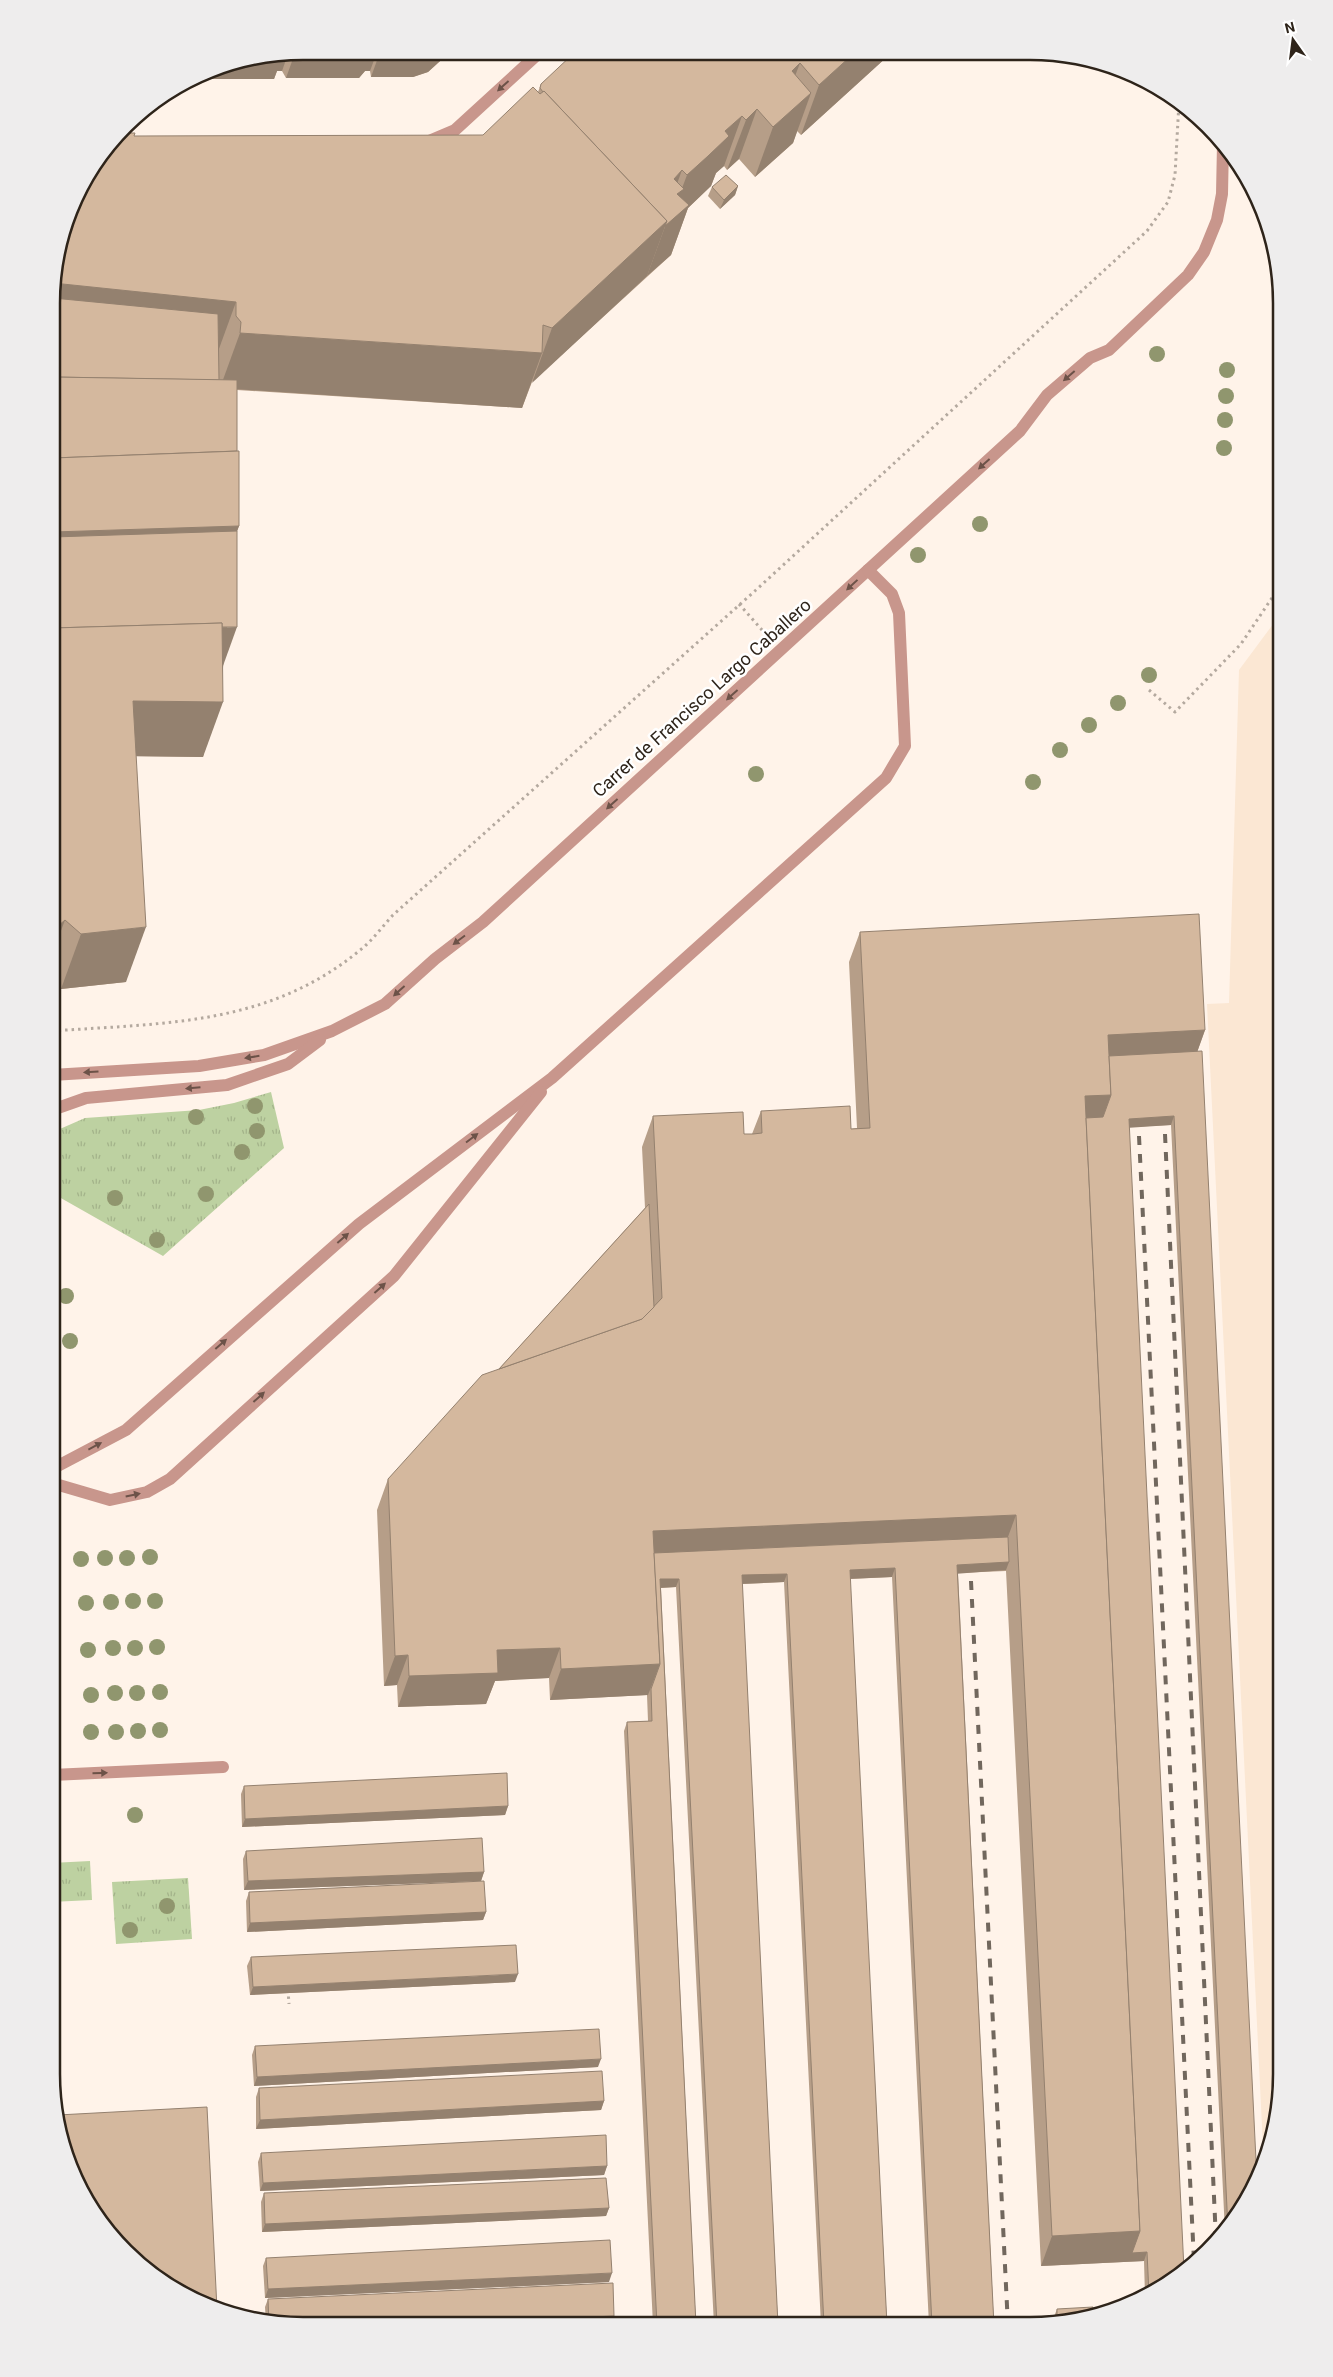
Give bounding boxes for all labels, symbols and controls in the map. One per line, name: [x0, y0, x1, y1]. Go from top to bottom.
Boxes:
north arrow: [1268, 15, 1318, 65]
text: N: [1283, 18, 1297, 36]
one-way arrow: [498, 80, 510, 92]
one-way arrow: [1063, 370, 1075, 381]
one-way arrow: [978, 458, 991, 469]
one-way arrow: [846, 579, 858, 591]
street label: Carrer de Francisco Largo Caballero: [588, 594, 815, 801]
one-way arrow: [726, 689, 738, 701]
one-way arrow: [606, 798, 618, 810]
one-way arrow: [452, 935, 466, 945]
one-way arrow: [393, 985, 405, 997]
one-way arrow: [244, 1054, 260, 1062]
one-way arrow: [82, 1069, 98, 1077]
one-way arrow: [184, 1085, 200, 1093]
one-way arrow: [465, 1133, 478, 1144]
one-way arrow: [337, 1232, 350, 1243]
one-way arrow: [374, 1283, 387, 1294]
one-way arrow: [214, 1339, 227, 1350]
one-way arrow: [253, 1391, 265, 1403]
one-way arrow: [88, 1442, 102, 1450]
one-way arrow: [125, 1491, 140, 1499]
one-way arrow: [93, 1768, 109, 1776]

